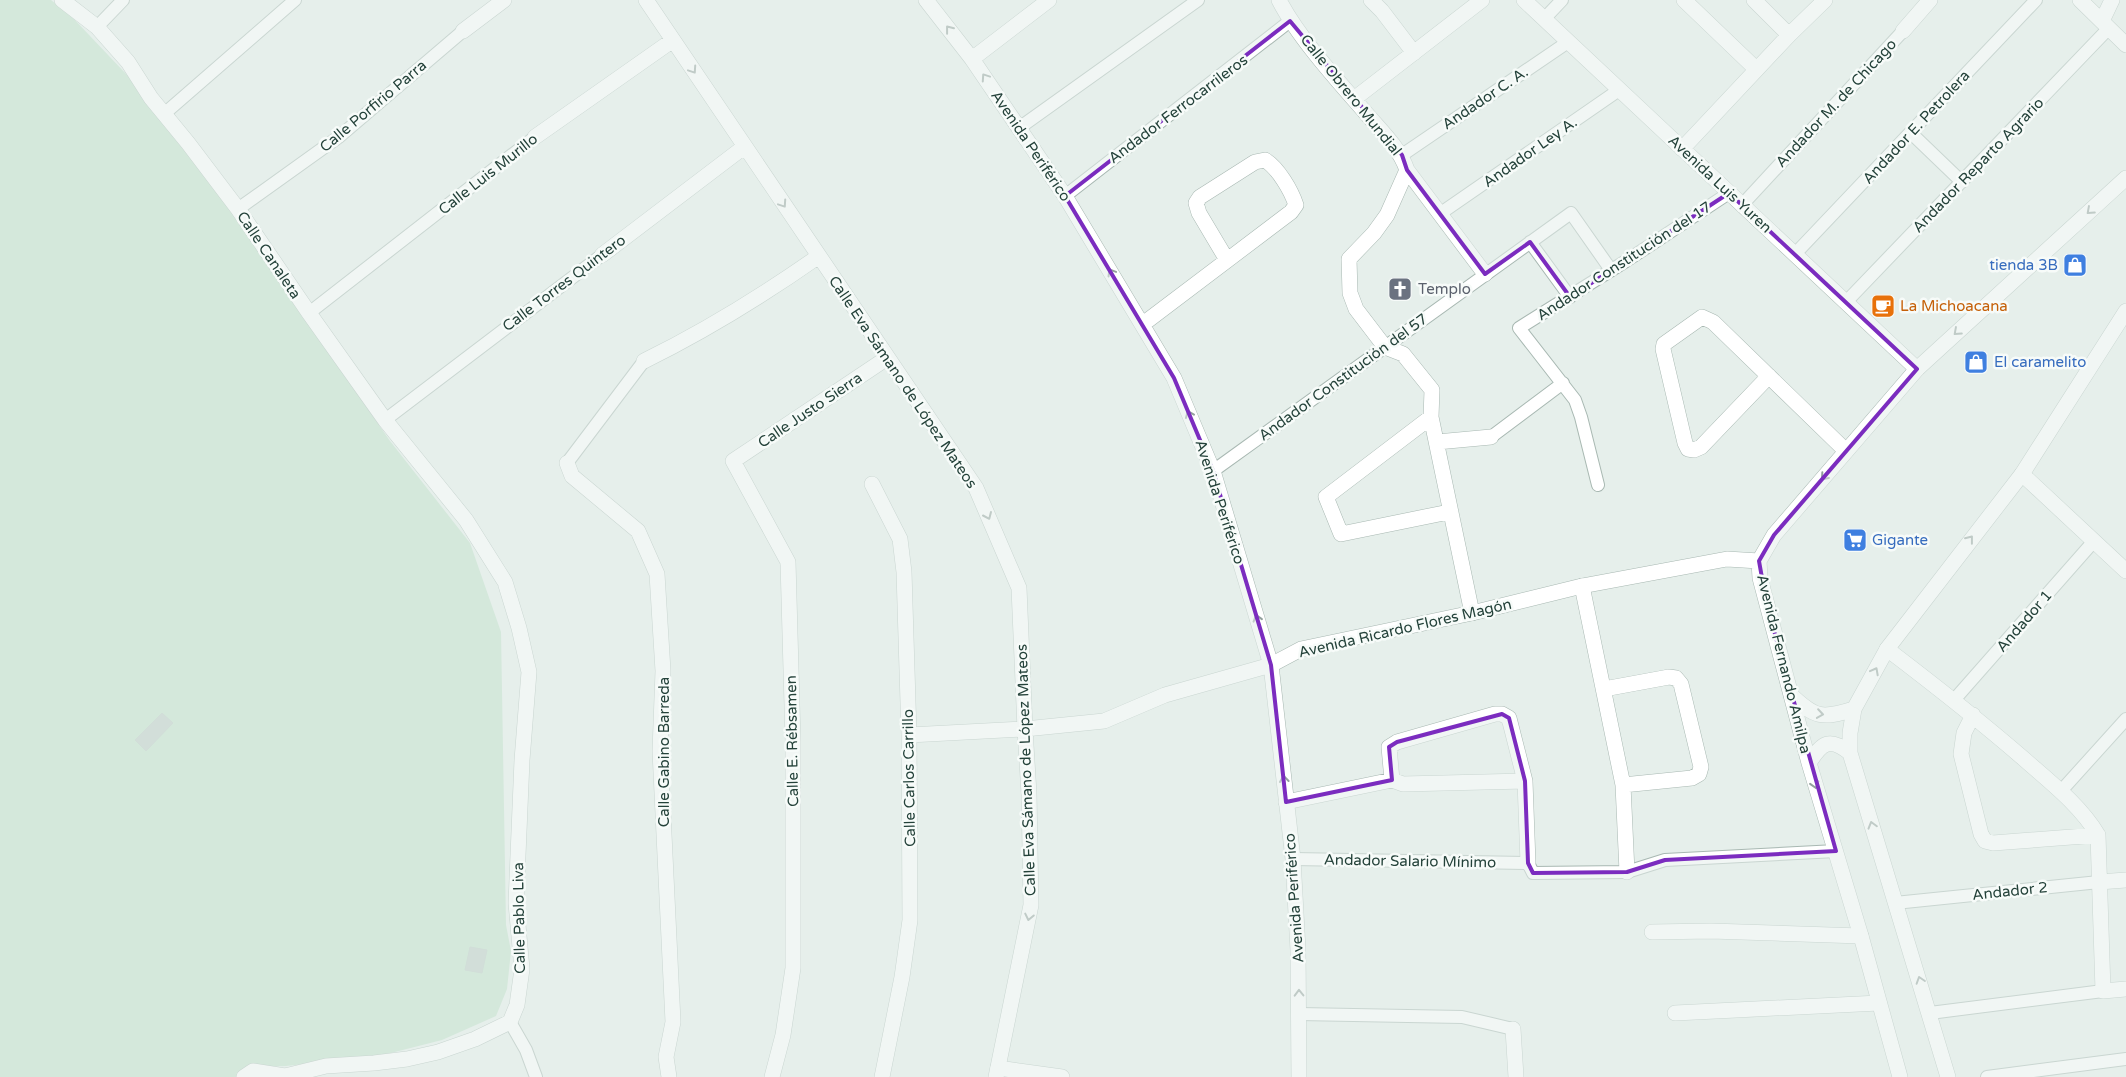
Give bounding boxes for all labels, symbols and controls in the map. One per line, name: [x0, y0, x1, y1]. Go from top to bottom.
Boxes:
one-way arrow: [946, 26, 955, 35]
street label: Calle Obrero Mundial: [1297, 31, 1405, 159]
street label: Andador M. de Chicago: [1772, 35, 1900, 171]
street label: Andador Ferrocarrileros: [1105, 51, 1251, 167]
street label: Calle Porfirio Parra: [316, 56, 430, 156]
street label: Andador C. A.: [1439, 63, 1531, 133]
one-way arrow: [687, 64, 696, 73]
street label: Andador E. Petrolera: [1859, 66, 1973, 188]
one-way arrow: [982, 73, 991, 83]
street label: Avenida Periférico: [987, 87, 1075, 205]
street label: Andador Reparto Agrario: [1909, 94, 2047, 236]
street label: Andador Ley A.: [1480, 113, 1580, 191]
street label: Calle Luis Murillo: [435, 130, 541, 218]
street label: Avenida Luis Yuren: [1664, 131, 1776, 237]
street label: Andador Constitución del 17: [1533, 198, 1715, 324]
one-way arrow: [777, 199, 787, 208]
one-way arrow: [2087, 205, 2096, 214]
street label: Calle Canaleta: [233, 208, 305, 302]
street label: Calle Torres Quintero: [499, 231, 629, 335]
shop icon: tienda 3B: [2062, 252, 2088, 278]
place label: tienda 3B: [1989, 256, 2058, 274]
one-way arrow: [1108, 269, 1118, 278]
street label: Calle Eva Sámano de López Mateos: [825, 272, 981, 492]
church icon: Templo: [1387, 276, 1413, 302]
place label: Templo: [1418, 280, 1471, 298]
cafe icon: La Michoacana: [1870, 293, 1896, 319]
place label: La Michoacana: [1900, 297, 2008, 315]
street label: Andador Constitución del 57: [1255, 310, 1431, 444]
one-way arrow: [1954, 326, 1963, 335]
shop icon: El caramelito: [1963, 349, 1989, 375]
place label: El caramelito: [1994, 353, 2086, 371]
street label: Calle Justo Sierra: [754, 368, 866, 452]
one-way arrow: [1185, 410, 1196, 419]
street label: Avenida Periférico: [1191, 437, 1249, 567]
one-way arrow: [1821, 471, 1829, 480]
one-way arrow: [981, 511, 992, 520]
supermarket icon: Gigante: [1842, 527, 1868, 553]
place label: Gigante: [1872, 531, 1928, 549]
one-way arrow: [1964, 536, 1973, 545]
street label: Avenida Fernando Amilpa: [1753, 573, 1815, 755]
street label: Andador 1: [1992, 586, 2056, 656]
street label: Avenida Ricardo Flores Magón: [1297, 595, 1513, 661]
one-way arrow: [1253, 614, 1263, 623]
street label: Calle Eva Sámano de López Mateos: [1013, 644, 1039, 896]
one-way arrow: [1869, 667, 1879, 676]
street label: Calle E. Rébsamen: [782, 675, 802, 807]
street label: Calle Gabino Barreda: [655, 677, 673, 827]
one-way arrow: [1816, 708, 1824, 719]
street label: Calle Carlos Carrillo: [899, 709, 919, 847]
one-way arrow: [1279, 775, 1290, 783]
one-way arrow: [1810, 780, 1820, 788]
one-way arrow: [1867, 821, 1877, 829]
street label: Avenida Periférico: [1280, 833, 1308, 963]
street label: Andador Salario Mínimo: [1324, 850, 1496, 872]
street label: Calle Pablo Liva: [509, 862, 529, 974]
street label: Andador 2: [1971, 878, 2049, 904]
one-way arrow: [1024, 912, 1035, 921]
one-way arrow: [1915, 976, 1925, 985]
one-way arrow: [1294, 989, 1304, 997]

